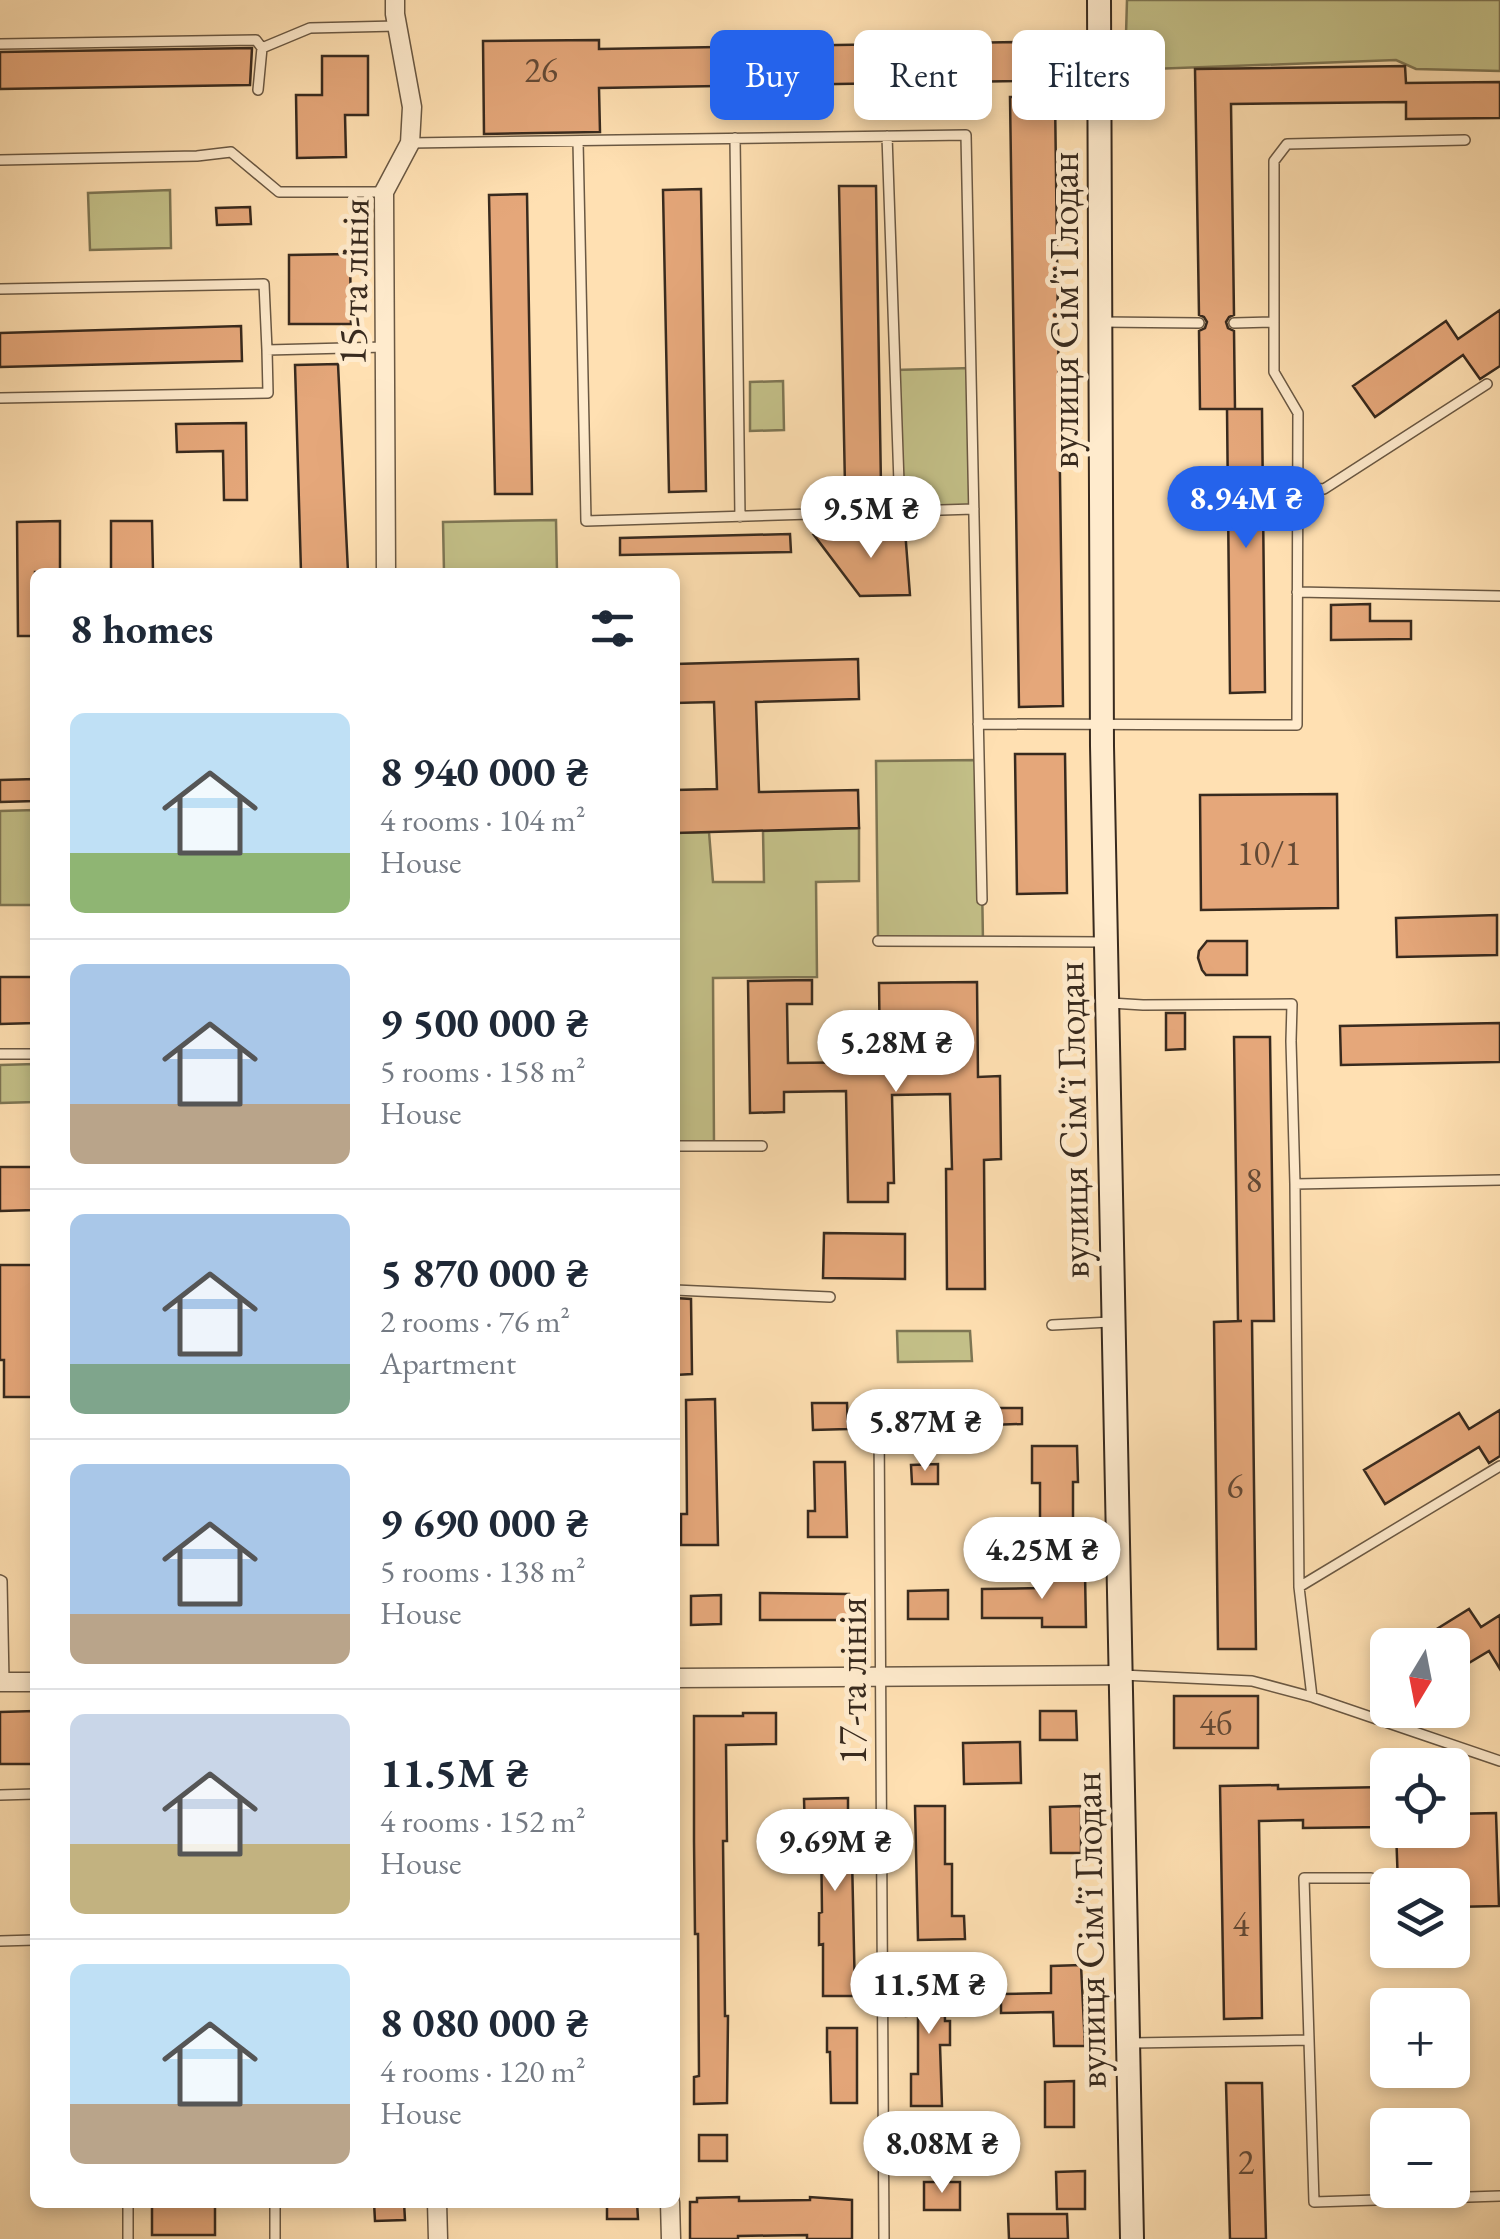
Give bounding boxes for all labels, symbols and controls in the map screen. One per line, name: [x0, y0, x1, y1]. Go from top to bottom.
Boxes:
chip: Buy: [710, 30, 834, 120]
chip: Rent: [854, 30, 992, 120]
chip: Filters: [1012, 30, 1165, 120]
house number: 26: [524, 47, 558, 92]
street label: вулиця Сім'ї Глодан: [1038, 152, 1090, 468]
street label: 15-та лінія: [326, 198, 380, 366]
pin: 8.94M ₴: [1154, 466, 1338, 551]
pin: 9.5M ₴: [790, 476, 952, 561]
text: 8.94M ₴: [1189, 477, 1303, 519]
text: 9.5M ₴: [823, 487, 919, 529]
text: 8 homes: [70, 601, 213, 656]
icon: filters: [585, 601, 640, 656]
text: 8 940 000 ₴: [380, 744, 589, 799]
icon: home: [150, 753, 270, 873]
text: 4 rooms · 104 m²: [380, 799, 586, 841]
house number: 10/1: [1237, 830, 1301, 875]
text: House: [380, 841, 461, 883]
street label: вулиця Сім'ї Глодан: [1043, 961, 1101, 1279]
text: 9 500 000 ₴: [380, 995, 589, 1050]
icon: home: [150, 1004, 270, 1124]
pin: 5.28M ₴: [804, 1010, 988, 1095]
text: 5.28M ₴: [839, 1021, 953, 1063]
text: 5 rooms · 158 m²: [380, 1050, 586, 1092]
text: House: [380, 1092, 461, 1134]
house number: 8: [1246, 1157, 1262, 1202]
text: 5 870 000 ₴: [380, 1245, 589, 1300]
icon: home: [150, 1254, 270, 1374]
text: 2 rooms · 76 m²: [380, 1300, 570, 1342]
text: Apartment: [380, 1342, 516, 1384]
pin: 5.87M ₴: [833, 1389, 1017, 1474]
text: 5.87M ₴: [868, 1400, 982, 1442]
house number: 6: [1227, 1463, 1243, 1508]
text: 9 690 000 ₴: [380, 1495, 589, 1550]
icon: home: [150, 1504, 270, 1624]
pin: 4.25M ₴: [950, 1517, 1134, 1602]
text: 4.25M ₴: [985, 1528, 1099, 1570]
text: 5 rooms · 138 m²: [380, 1550, 586, 1592]
text: House: [380, 1592, 461, 1634]
street label: 17-та лінія: [826, 1597, 878, 1765]
north arrow: [1370, 1628, 1470, 1728]
map controls: [1370, 1628, 1470, 2208]
house number: 4б: [1199, 1700, 1233, 1745]
text: 11.5M ₴: [380, 1745, 529, 1800]
button: locate: [1370, 1748, 1470, 1848]
icon: home: [150, 1754, 270, 1874]
street label: вулиця Сім'ї Глодан: [1060, 1771, 1118, 2089]
text: 4 rooms · 152 m²: [380, 1800, 586, 1842]
pin: 9.69M ₴: [743, 1809, 927, 1894]
text: 9.69M ₴: [778, 1820, 892, 1862]
text: House: [380, 1842, 461, 1884]
button: layers: [1370, 1868, 1470, 1968]
house number: 4: [1233, 1901, 1250, 1946]
pin: 11.5M ₴: [837, 1952, 1021, 2037]
text: 11.5M ₴: [872, 1963, 986, 2005]
button: +: [1370, 1988, 1470, 2088]
text: 8 080 000 ₴: [380, 1995, 589, 2050]
icon: home: [150, 2004, 270, 2124]
text: 4 rooms · 120 m²: [380, 2050, 586, 2092]
text: House: [380, 2092, 461, 2134]
button: −: [1370, 2108, 1470, 2208]
pin: 8.08M ₴: [850, 2111, 1034, 2196]
text: 8.08M ₴: [885, 2122, 999, 2164]
house number: 2: [1238, 2139, 1255, 2184]

